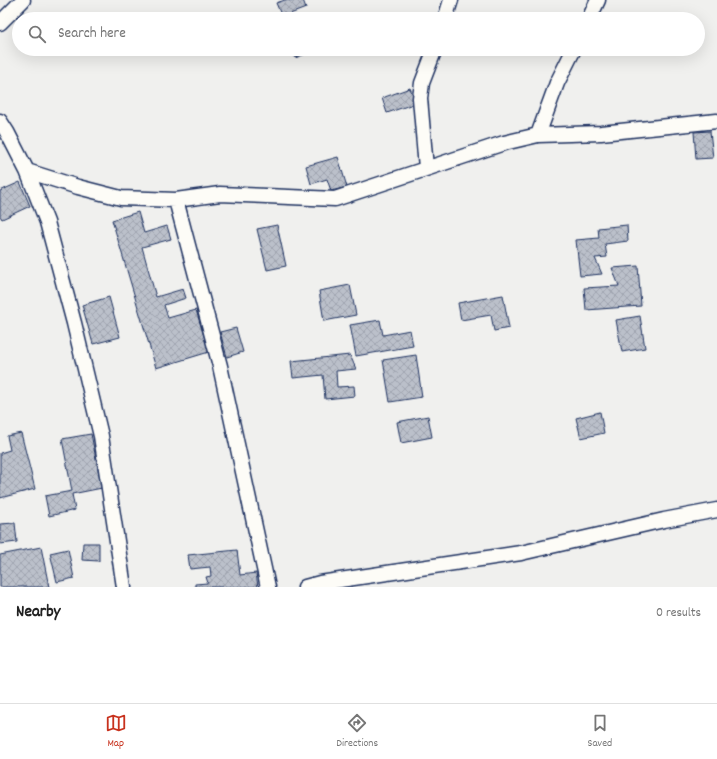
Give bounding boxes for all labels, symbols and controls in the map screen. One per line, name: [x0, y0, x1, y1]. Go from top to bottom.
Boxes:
search box: [12, 12, 705, 56]
icon: search: [26, 23, 48, 45]
text: Search here: [58, 23, 126, 45]
text: Nearby: [16, 601, 60, 625]
text: 0 results: [656, 604, 701, 623]
tab: Map: [105, 712, 127, 752]
tab: Directions: [336, 712, 378, 752]
tab: Saved: [588, 712, 612, 752]

